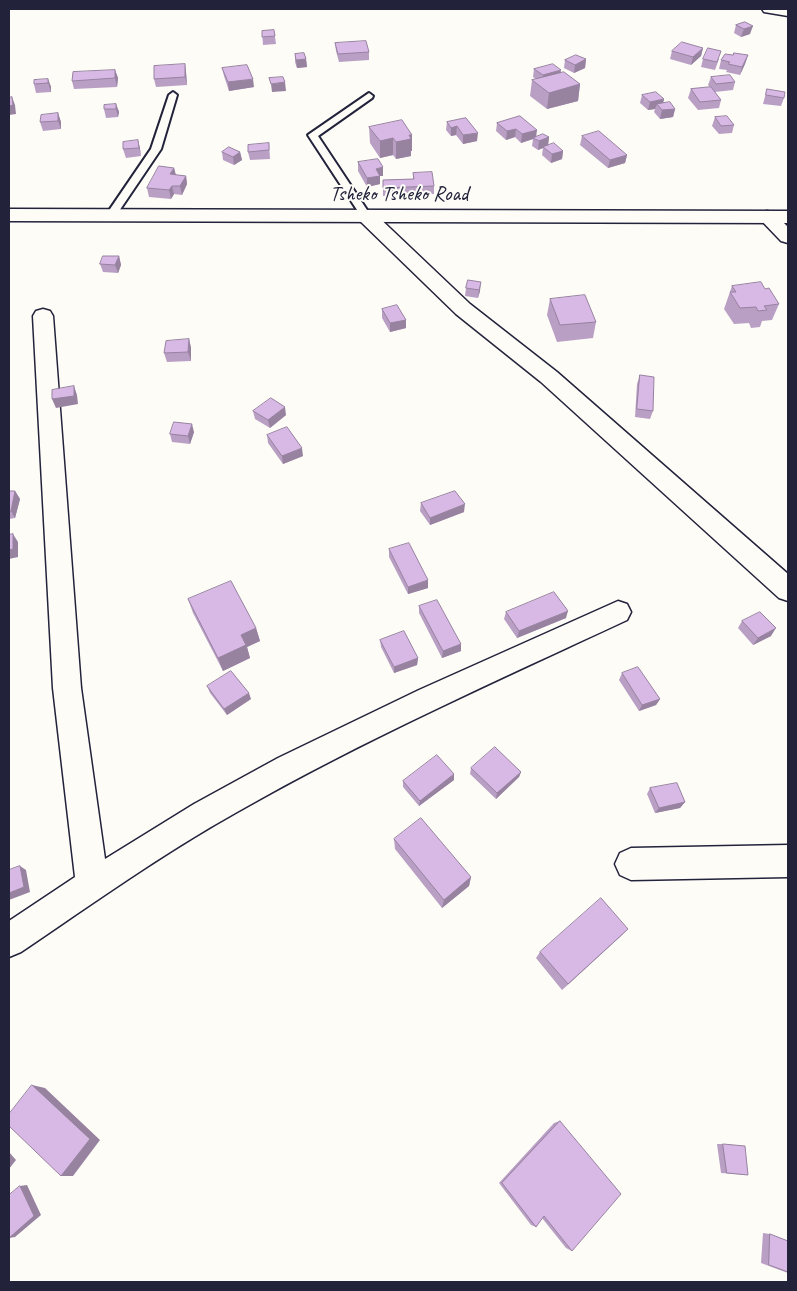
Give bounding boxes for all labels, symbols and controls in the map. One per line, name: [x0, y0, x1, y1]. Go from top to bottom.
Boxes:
street label: Tsheko Tsheko Road: [330, 181, 468, 207]

